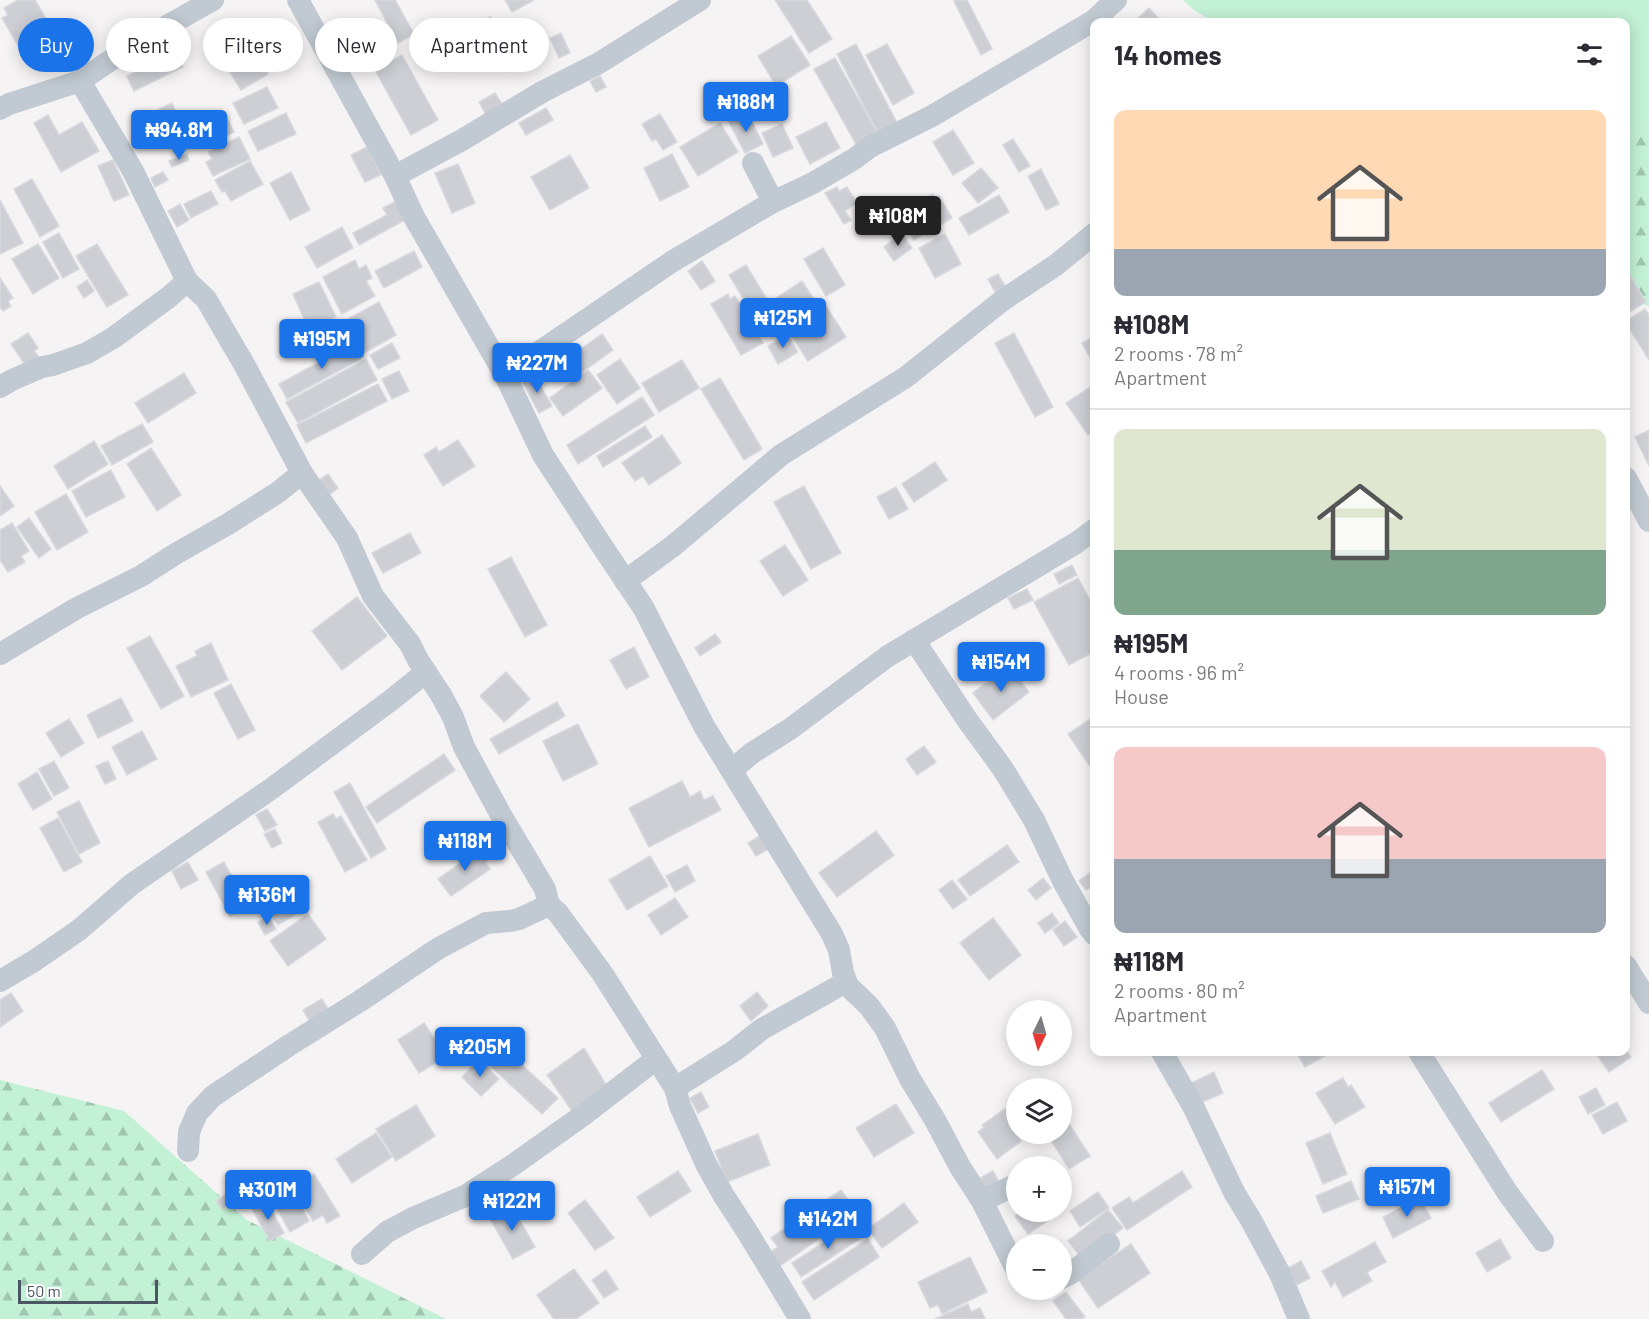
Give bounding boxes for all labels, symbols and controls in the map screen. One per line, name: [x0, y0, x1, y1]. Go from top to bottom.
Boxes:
chip: Buy: [18, 18, 94, 72]
chip: Rent: [106, 18, 191, 72]
chip: Filters: [203, 18, 303, 72]
chip: New: [315, 18, 397, 72]
chip: Apartment: [409, 18, 549, 72]
icon: filters: [1573, 38, 1606, 71]
text: 14 homes: [1114, 39, 1221, 70]
pin: ₦188M: [704, 82, 788, 133]
text: ₦188M: [717, 89, 775, 113]
pin: ₦94.8M: [130, 110, 228, 161]
text: ₦94.8M: [145, 117, 213, 141]
icon: home: [1306, 149, 1414, 257]
pin: ₦108M: [856, 196, 940, 247]
text: ₦108M: [869, 203, 927, 227]
pin: ₦125M: [741, 298, 825, 349]
text: ₦125M: [754, 305, 812, 329]
text: ₦108M: [1114, 308, 1189, 339]
pin: ₦195M: [280, 319, 364, 370]
text: ₦195M: [293, 326, 351, 350]
text: 2 rooms · 78 m²: [1114, 341, 1243, 365]
pin: ₦227M: [495, 343, 579, 394]
text: ₦227M: [506, 350, 568, 374]
text: Apartment: [1114, 365, 1207, 389]
icon: home: [1306, 468, 1414, 576]
text: ₦195M: [1114, 627, 1188, 658]
pin: ₦154M: [959, 642, 1043, 693]
text: ₦154M: [972, 649, 1030, 673]
text: 4 rooms · 96 m²: [1114, 660, 1244, 684]
text: House: [1114, 684, 1169, 708]
icon: home: [1306, 786, 1414, 894]
pin: ₦118M: [423, 821, 507, 872]
text: ₦118M: [438, 828, 492, 852]
pin: ₦136M: [225, 875, 309, 926]
text: ₦136M: [238, 882, 296, 906]
text: ₦118M: [1114, 945, 1184, 976]
text: 2 rooms · 80 m²: [1114, 978, 1245, 1002]
north arrow: [1006, 1000, 1072, 1066]
map controls: [1006, 1000, 1072, 1300]
text: Apartment: [1114, 1002, 1207, 1026]
pin: ₦205M: [438, 1027, 522, 1078]
text: ₦205M: [449, 1034, 511, 1058]
button: layers: [1006, 1078, 1072, 1144]
button: +: [1006, 1156, 1072, 1222]
pin: ₦157M: [1365, 1167, 1449, 1218]
pin: ₦301M: [226, 1170, 310, 1221]
text: ₦157M: [1379, 1174, 1435, 1198]
text: ₦301M: [239, 1177, 297, 1201]
pin: ₦122M: [470, 1181, 554, 1232]
text: ₦122M: [483, 1188, 541, 1212]
pin: ₦142M: [786, 1199, 870, 1250]
text: ₦142M: [798, 1206, 858, 1230]
button: −: [1006, 1234, 1072, 1300]
scale bar: [18, 1277, 158, 1304]
text: 50 m: [27, 1281, 61, 1300]

